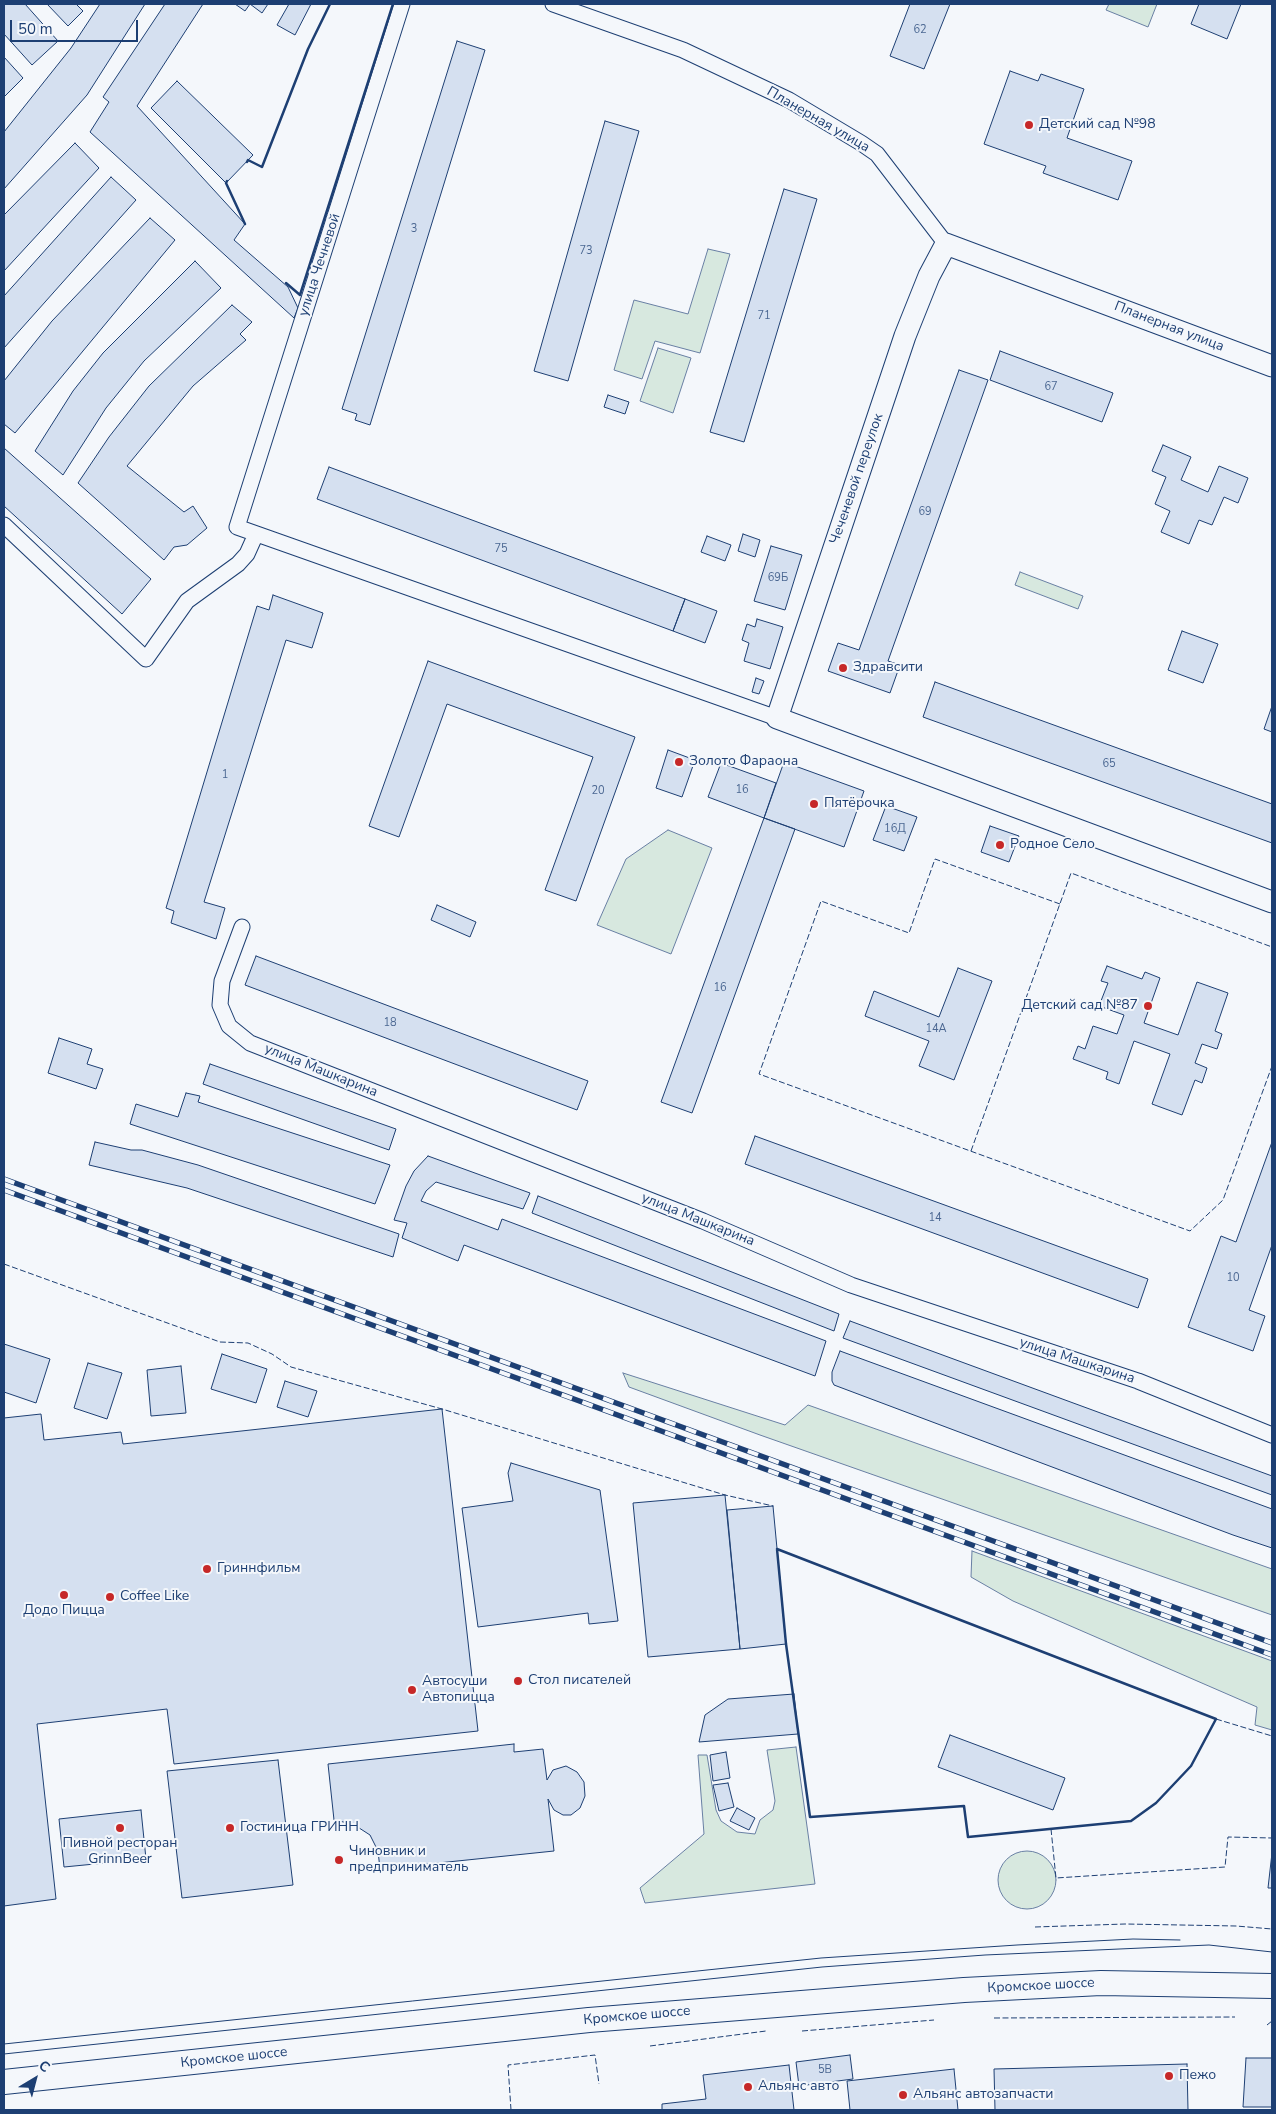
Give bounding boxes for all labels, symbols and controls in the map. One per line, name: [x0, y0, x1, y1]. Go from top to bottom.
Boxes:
scale bar: [12, 10, 140, 42]
text: 50 m: [18, 19, 53, 39]
house number: 62: [913, 23, 927, 37]
street label: Планерная улица: [763, 84, 873, 156]
place label: Детский сад №98: [1039, 117, 1156, 133]
marker: Детский сад №98: [1023, 119, 1035, 131]
street label: улица Чечневой: [295, 212, 345, 318]
house number: 3: [411, 222, 417, 236]
house number: 73: [579, 244, 593, 258]
street label: Планерная улица: [1112, 298, 1226, 356]
house number: 71: [757, 309, 771, 323]
house number: 67: [1044, 380, 1058, 394]
street label: Чеченевой переулок: [827, 411, 887, 547]
house number: 69: [918, 505, 932, 519]
house number: 75: [494, 542, 508, 556]
house number: 69Б: [768, 571, 788, 585]
place label: Здравсити: [853, 660, 923, 676]
marker: Здравсити: [837, 662, 849, 674]
place label: Золото Фараона: [689, 754, 798, 770]
marker: Золото Фараона: [673, 756, 685, 768]
house number: 65: [1102, 757, 1116, 771]
house number: 1: [222, 768, 228, 782]
house number: 16: [735, 783, 749, 797]
house number: 20: [591, 784, 605, 798]
place label: Пятёрочка: [824, 796, 895, 812]
marker: Пятёрочка: [808, 798, 820, 810]
house number: 16Д: [884, 822, 906, 836]
place label: Родное Село: [1010, 837, 1095, 853]
marker: Родное Село: [994, 839, 1006, 851]
house number: 16: [713, 981, 727, 995]
place label: Детский сад №87: [1021, 998, 1138, 1014]
marker: Детский сад №87: [1142, 1000, 1154, 1012]
house number: 18: [383, 1016, 397, 1030]
house number: 14А: [925, 1022, 947, 1036]
street label: улица Машкарина: [262, 1041, 380, 1101]
street label: улица Машкарина: [639, 1190, 757, 1250]
house number: 14: [928, 1211, 942, 1225]
house number: 10: [1226, 1271, 1240, 1285]
street label: улица Машкарина: [1017, 1334, 1137, 1388]
place label: Гриннфильм: [217, 1561, 300, 1577]
marker: Гриннфильм: [201, 1563, 213, 1575]
marker: Додо Пицца: [58, 1589, 70, 1601]
place label: Coffee Like: [120, 1589, 189, 1605]
marker: Coffee Like: [104, 1591, 116, 1603]
place label: Додо Пицца: [23, 1603, 105, 1619]
place label: Стол писателей: [528, 1673, 631, 1689]
place label: Автосуши Автопицца: [422, 1674, 495, 1706]
marker: Стол писателей: [512, 1675, 524, 1687]
marker: Автосуши Автопицца: [406, 1684, 418, 1696]
place label: Гостиница ГРИНН: [240, 1820, 359, 1836]
marker: Пивной ресторан GrinnBeer: [114, 1822, 126, 1834]
marker: Гостиница ГРИНН: [224, 1822, 236, 1834]
place label: Пивной ресторан GrinnBeer: [62, 1836, 178, 1868]
place label: Чиновник и предприниматель: [349, 1844, 469, 1876]
marker: Чиновник и предприниматель: [333, 1854, 345, 1866]
street label: Кромское шоссе: [987, 1975, 1095, 1997]
street label: Кромское шоссе: [583, 2003, 691, 2029]
street label: Кромское шоссе: [180, 2044, 288, 2072]
north arrow: [10, 2054, 60, 2104]
text: С: [35, 2056, 54, 2077]
house number: 5В: [818, 2063, 832, 2077]
place label: Пежо: [1179, 2068, 1216, 2084]
marker: Пежо: [1163, 2070, 1175, 2082]
place label: Альянс авто: [758, 2079, 839, 2095]
marker: Альянс авто: [742, 2081, 754, 2093]
place label: Альянс автозапчасти: [913, 2087, 1053, 2103]
marker: Альянс автозапчасти: [897, 2089, 909, 2101]

